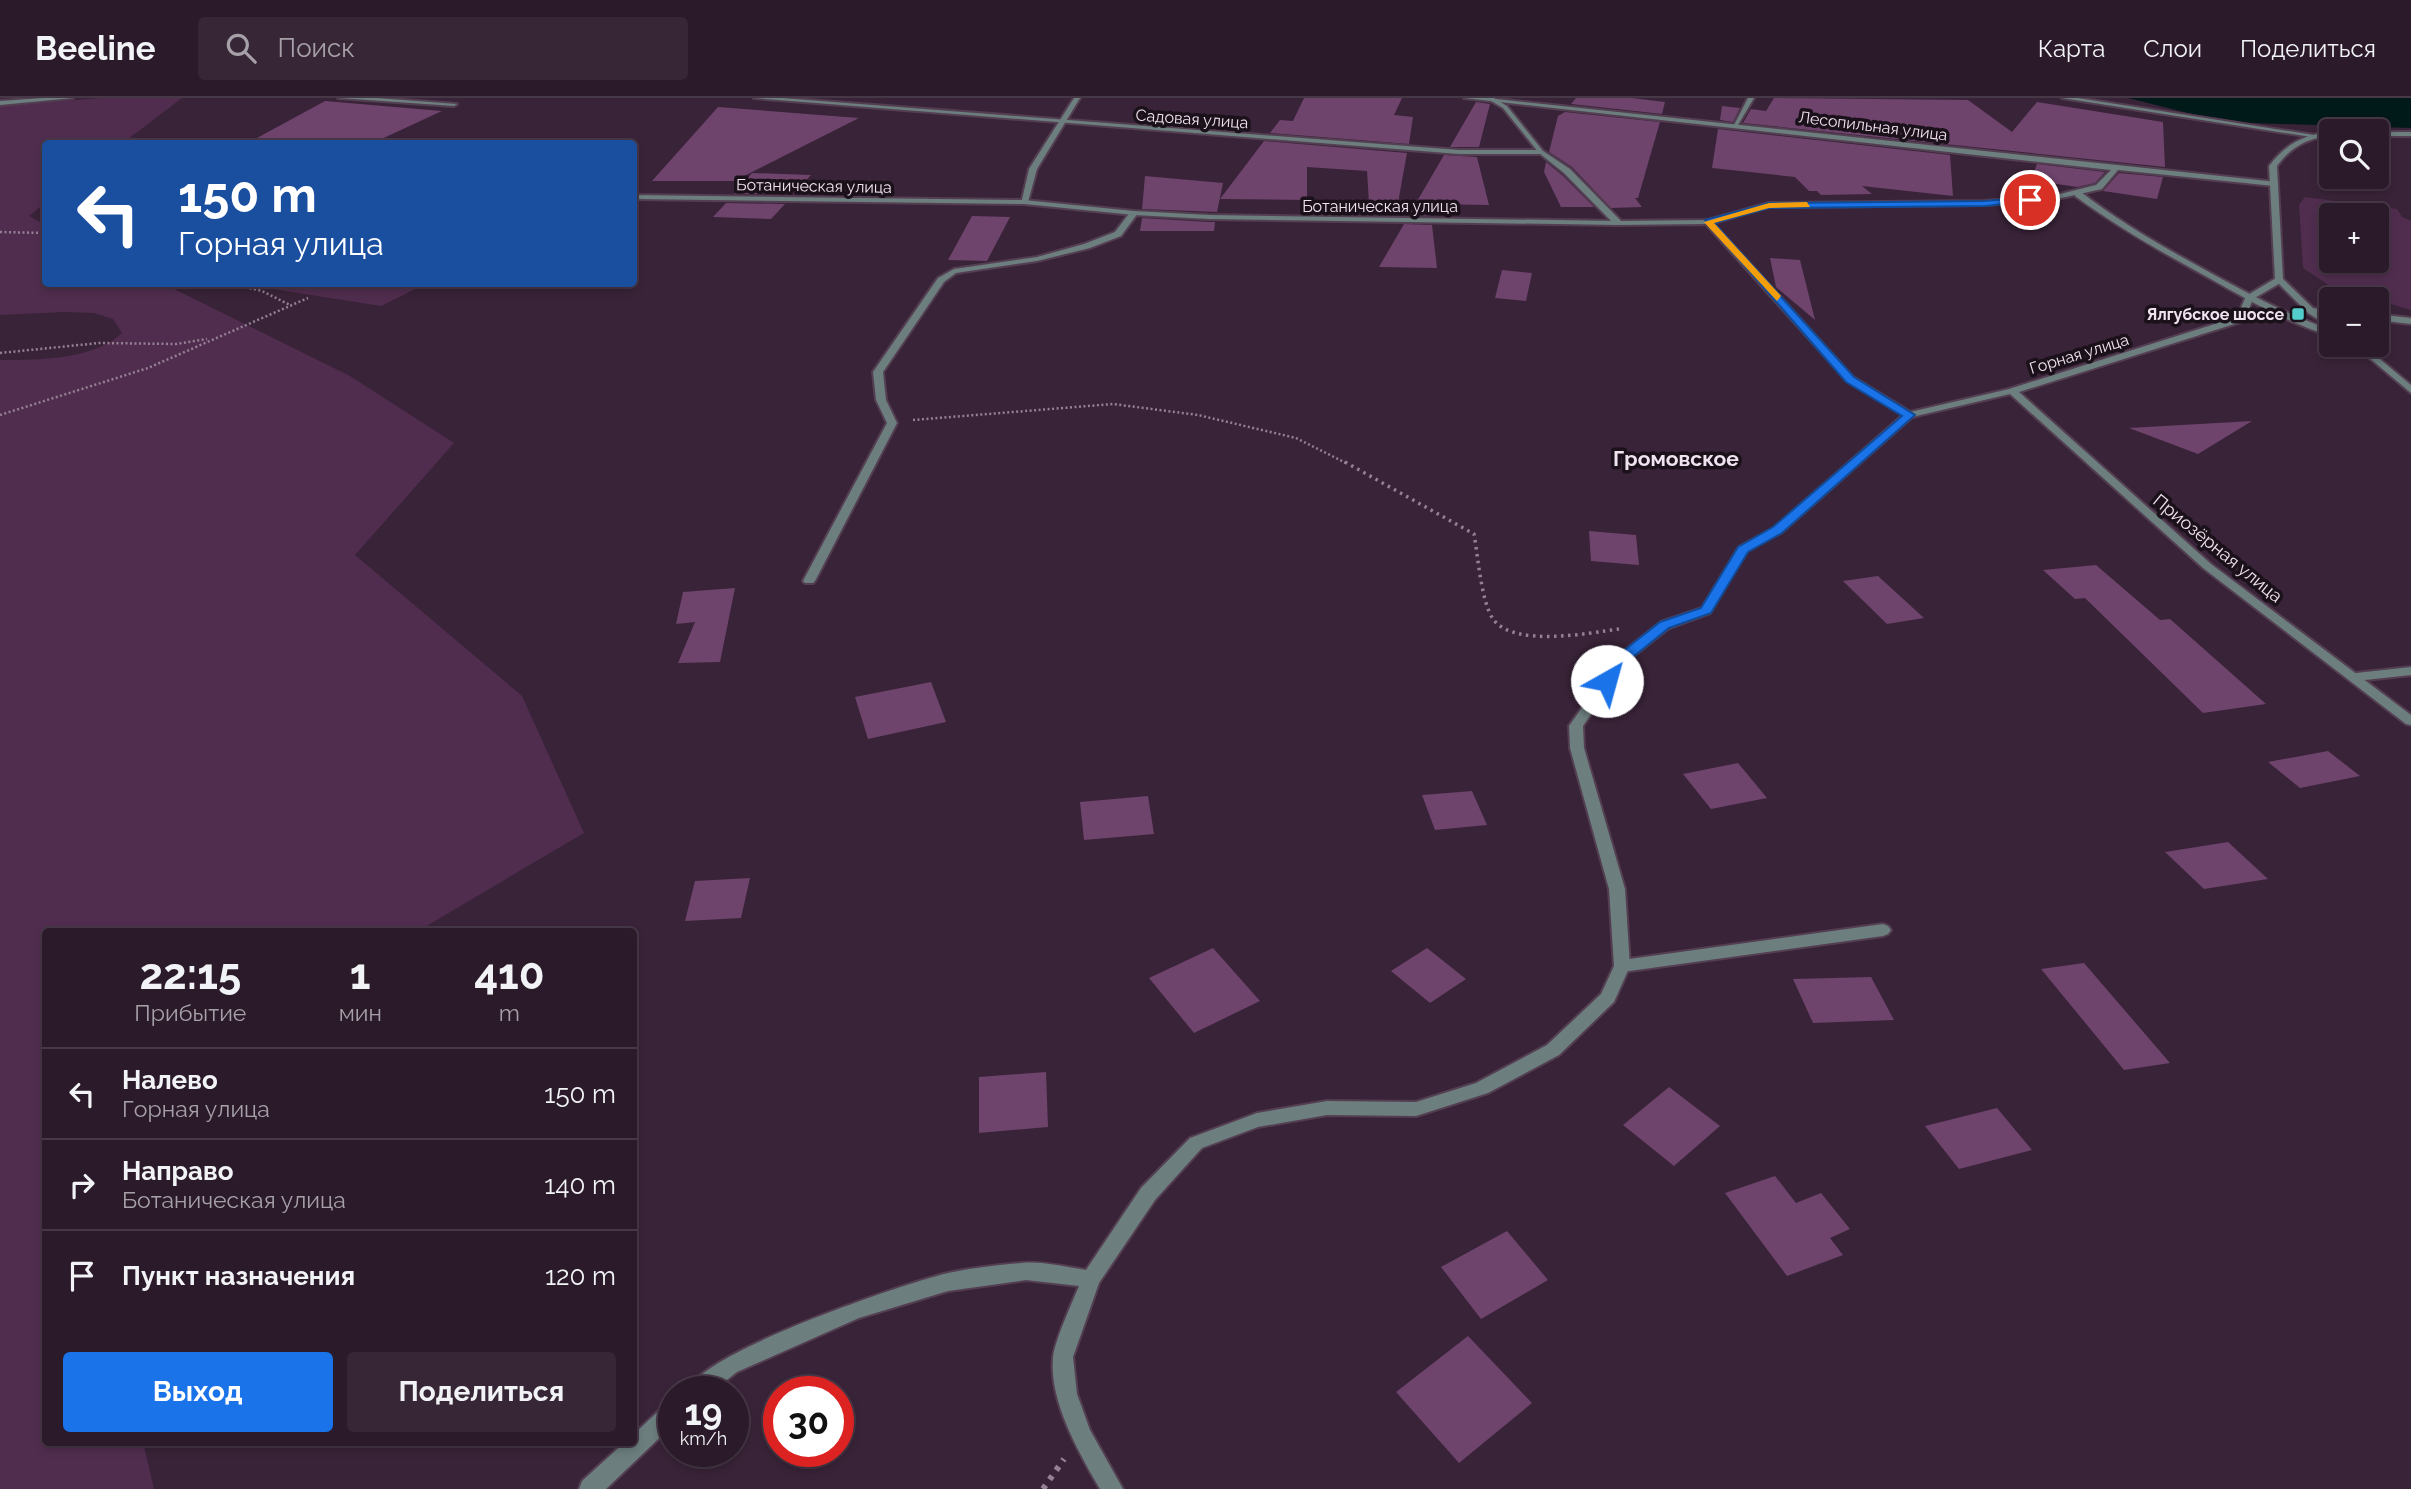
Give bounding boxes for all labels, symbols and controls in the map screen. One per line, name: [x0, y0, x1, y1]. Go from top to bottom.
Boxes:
search box: [198, 17, 688, 80]
text: Beeline: [35, 29, 156, 68]
icon: search: [222, 29, 260, 67]
text: Поиск: [278, 33, 355, 63]
text: Карта: [2038, 34, 2105, 63]
text: Слои: [2143, 34, 2202, 63]
text: Поделиться: [2240, 34, 2376, 63]
street label: Садовая улица: [1135, 106, 1249, 132]
street label: Лесопильная улица: [1797, 107, 1949, 145]
map controls: [2319, 119, 2389, 357]
button: search: [2319, 119, 2389, 189]
text: 150 m: [178, 166, 317, 223]
icon: left: [63, 168, 154, 259]
pin: [2000, 170, 2060, 230]
street label: Ботаническая улица: [736, 175, 892, 197]
icon: arrive: [2011, 181, 2049, 219]
street label: Ботаническая улица: [1302, 197, 1458, 216]
button: +: [2319, 203, 2389, 273]
text: Горная улица: [178, 225, 384, 262]
button: −: [2319, 287, 2389, 357]
place label: Ялгубское шоссе: [2146, 305, 2284, 324]
marker: Ялгубское шоссе: [2290, 306, 2306, 322]
street label: Горная улица: [2027, 330, 2131, 378]
district label: Громовское: [1613, 446, 1739, 471]
street label: Приозёрная улица: [2149, 490, 2287, 606]
position arrow: [1570, 644, 1644, 718]
text: 22:15: [139, 950, 241, 999]
text: 1: [350, 950, 371, 999]
text: 410: [474, 950, 545, 999]
text: Прибытие: [134, 999, 246, 1026]
text: мин: [339, 999, 382, 1026]
text: m: [499, 999, 520, 1026]
text: Налево: [122, 1065, 218, 1095]
icon: left: [63, 1075, 101, 1113]
text: 150 m: [544, 1079, 616, 1109]
text: Горная улица: [122, 1095, 270, 1122]
text: Направо: [122, 1156, 233, 1186]
icon: right: [63, 1166, 101, 1204]
text: 140 m: [544, 1170, 616, 1200]
text: Ботаническая улица: [122, 1186, 346, 1213]
icon: arrive: [63, 1257, 101, 1295]
text: Пункт назначения: [122, 1261, 355, 1291]
text: 120 m: [545, 1261, 616, 1291]
button: Выход: [63, 1352, 333, 1432]
button: Поделиться: [347, 1352, 616, 1432]
speed limit sign: 30: [763, 1376, 854, 1467]
text: 19: [685, 1392, 722, 1433]
text: km/h: [680, 1428, 727, 1449]

